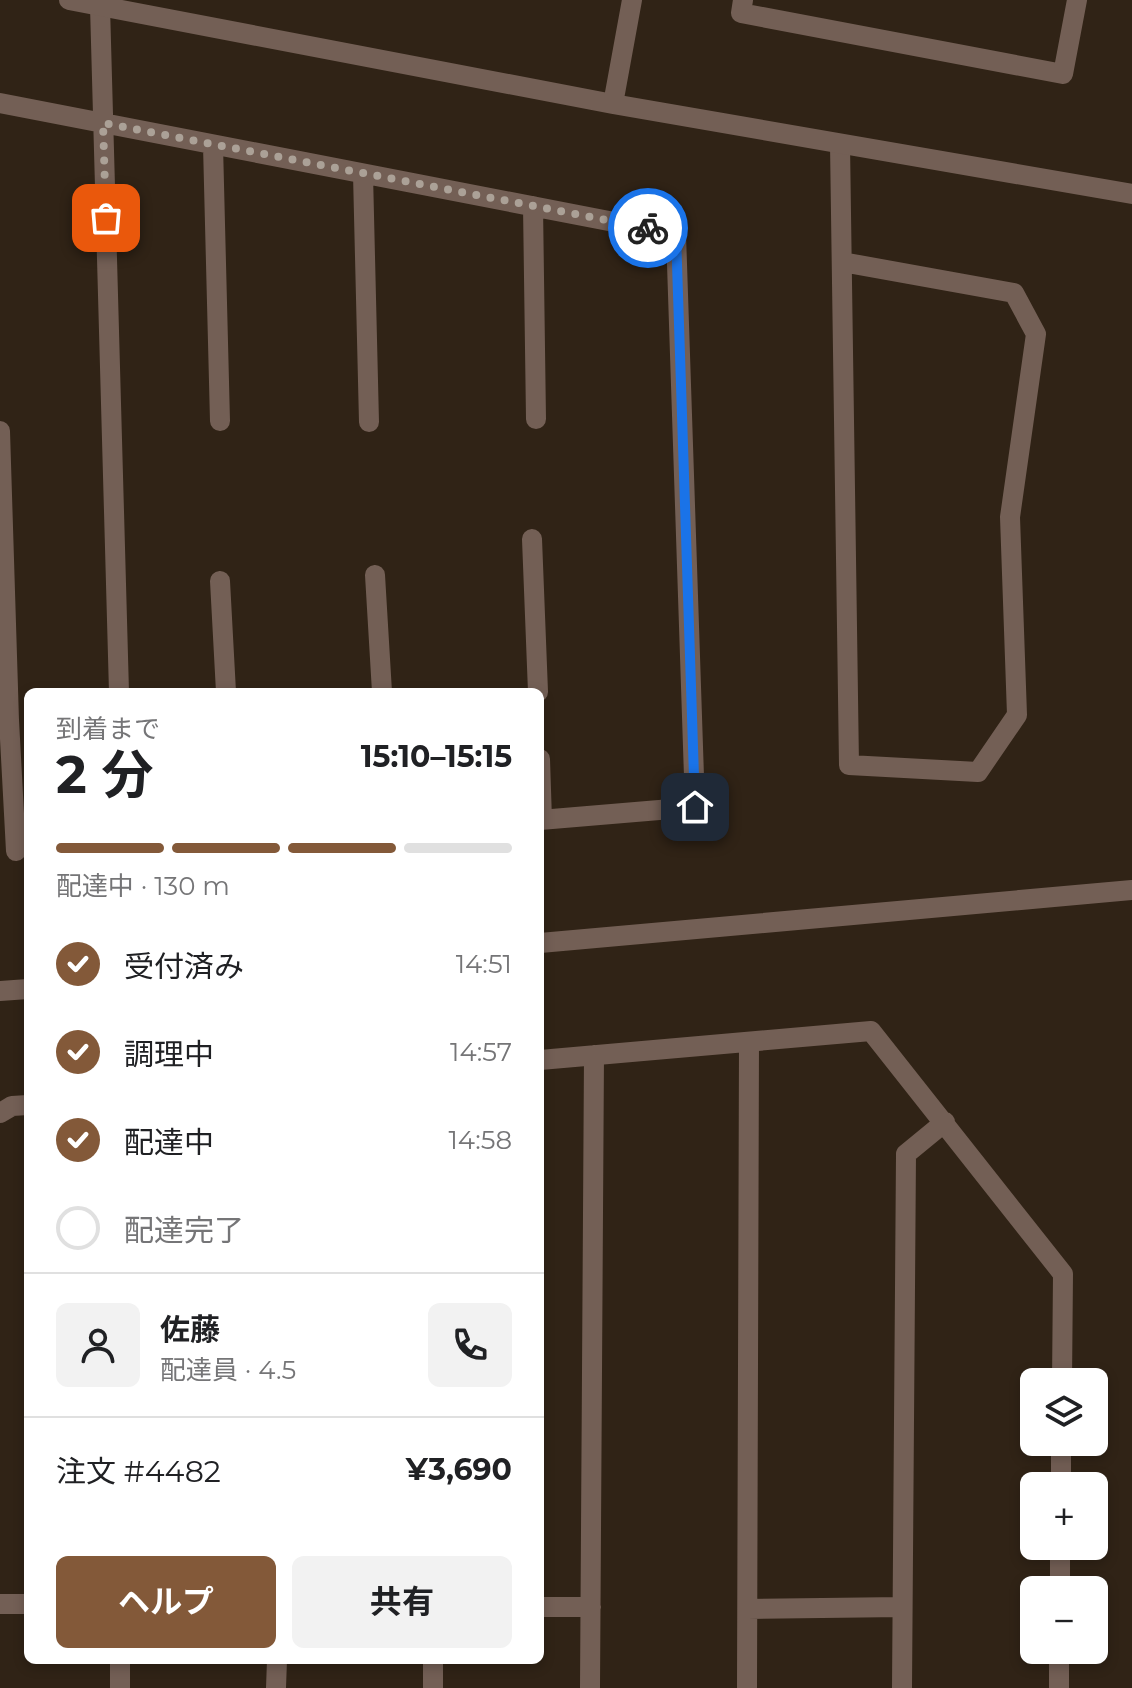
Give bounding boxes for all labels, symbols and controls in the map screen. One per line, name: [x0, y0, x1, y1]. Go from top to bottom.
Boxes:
pin: [72, 184, 140, 252]
courier: [608, 188, 688, 268]
icon: bag: [84, 196, 128, 240]
icon: bike: [626, 206, 670, 250]
text: 到着まで: [56, 713, 160, 745]
text: 15:10–15:15: [361, 738, 512, 775]
text: 2 分: [56, 743, 153, 806]
pin: [661, 773, 729, 841]
icon: home: [673, 785, 717, 829]
text: 配達中 · 130 m: [56, 870, 230, 902]
icon: check: [56, 942, 100, 986]
text: 受付済み: [124, 948, 244, 985]
text: 14:51: [456, 948, 512, 980]
icon: check: [56, 1030, 100, 1074]
text: 調理中: [124, 1036, 214, 1073]
text: 14:57: [450, 1036, 512, 1068]
icon: check: [56, 1118, 100, 1162]
text: 配達中: [124, 1124, 214, 1161]
text: 14:58: [448, 1124, 512, 1156]
text: 配達完了: [124, 1212, 244, 1249]
button: person: [56, 1303, 140, 1387]
button: phone: [428, 1303, 512, 1387]
text: 佐藤: [160, 1311, 220, 1348]
text: 配達員 · 4.5: [160, 1354, 296, 1386]
map controls: [1020, 1368, 1108, 1664]
button: layers: [1020, 1368, 1108, 1456]
text: ¥3,690: [406, 1451, 512, 1488]
text: 注文 #4482: [56, 1453, 221, 1490]
button: +: [1020, 1472, 1108, 1560]
button: ヘルプ: [56, 1556, 276, 1648]
button: 共有: [292, 1556, 512, 1648]
button: −: [1020, 1576, 1108, 1664]

